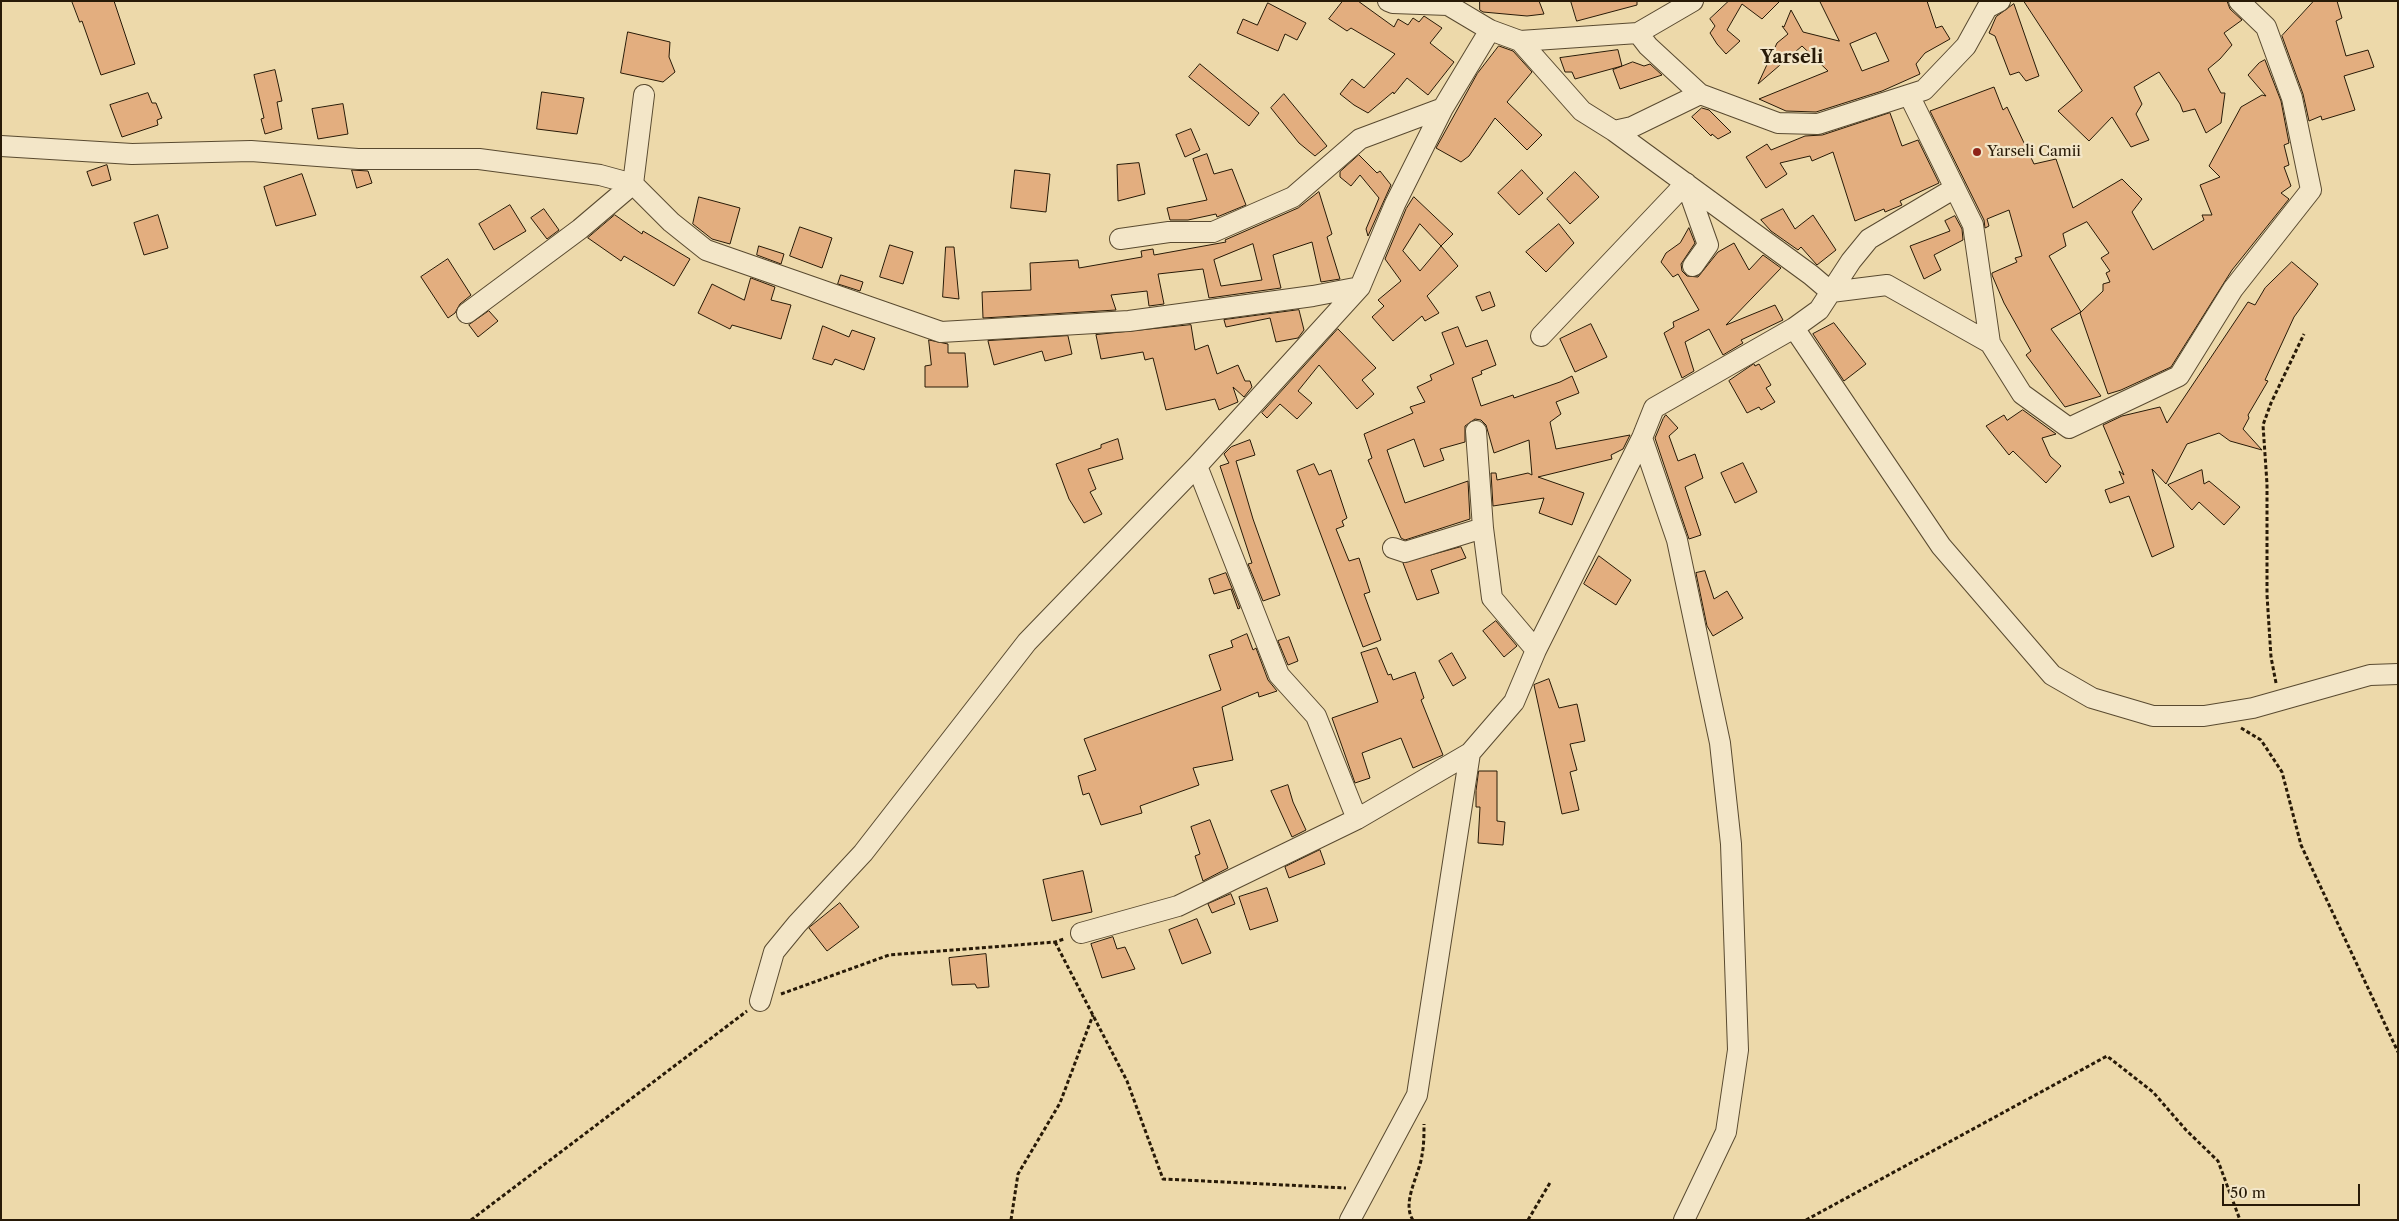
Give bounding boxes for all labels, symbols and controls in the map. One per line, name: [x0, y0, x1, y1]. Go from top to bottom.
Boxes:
district label: Yarseli: [1761, 47, 1823, 69]
place label: Yarseli Camii: [1987, 143, 2081, 161]
marker: Yarseli Camii: [1971, 146, 1983, 158]
scale bar: [2224, 1174, 2362, 1206]
text: 50 m: [2230, 1183, 2266, 1202]

